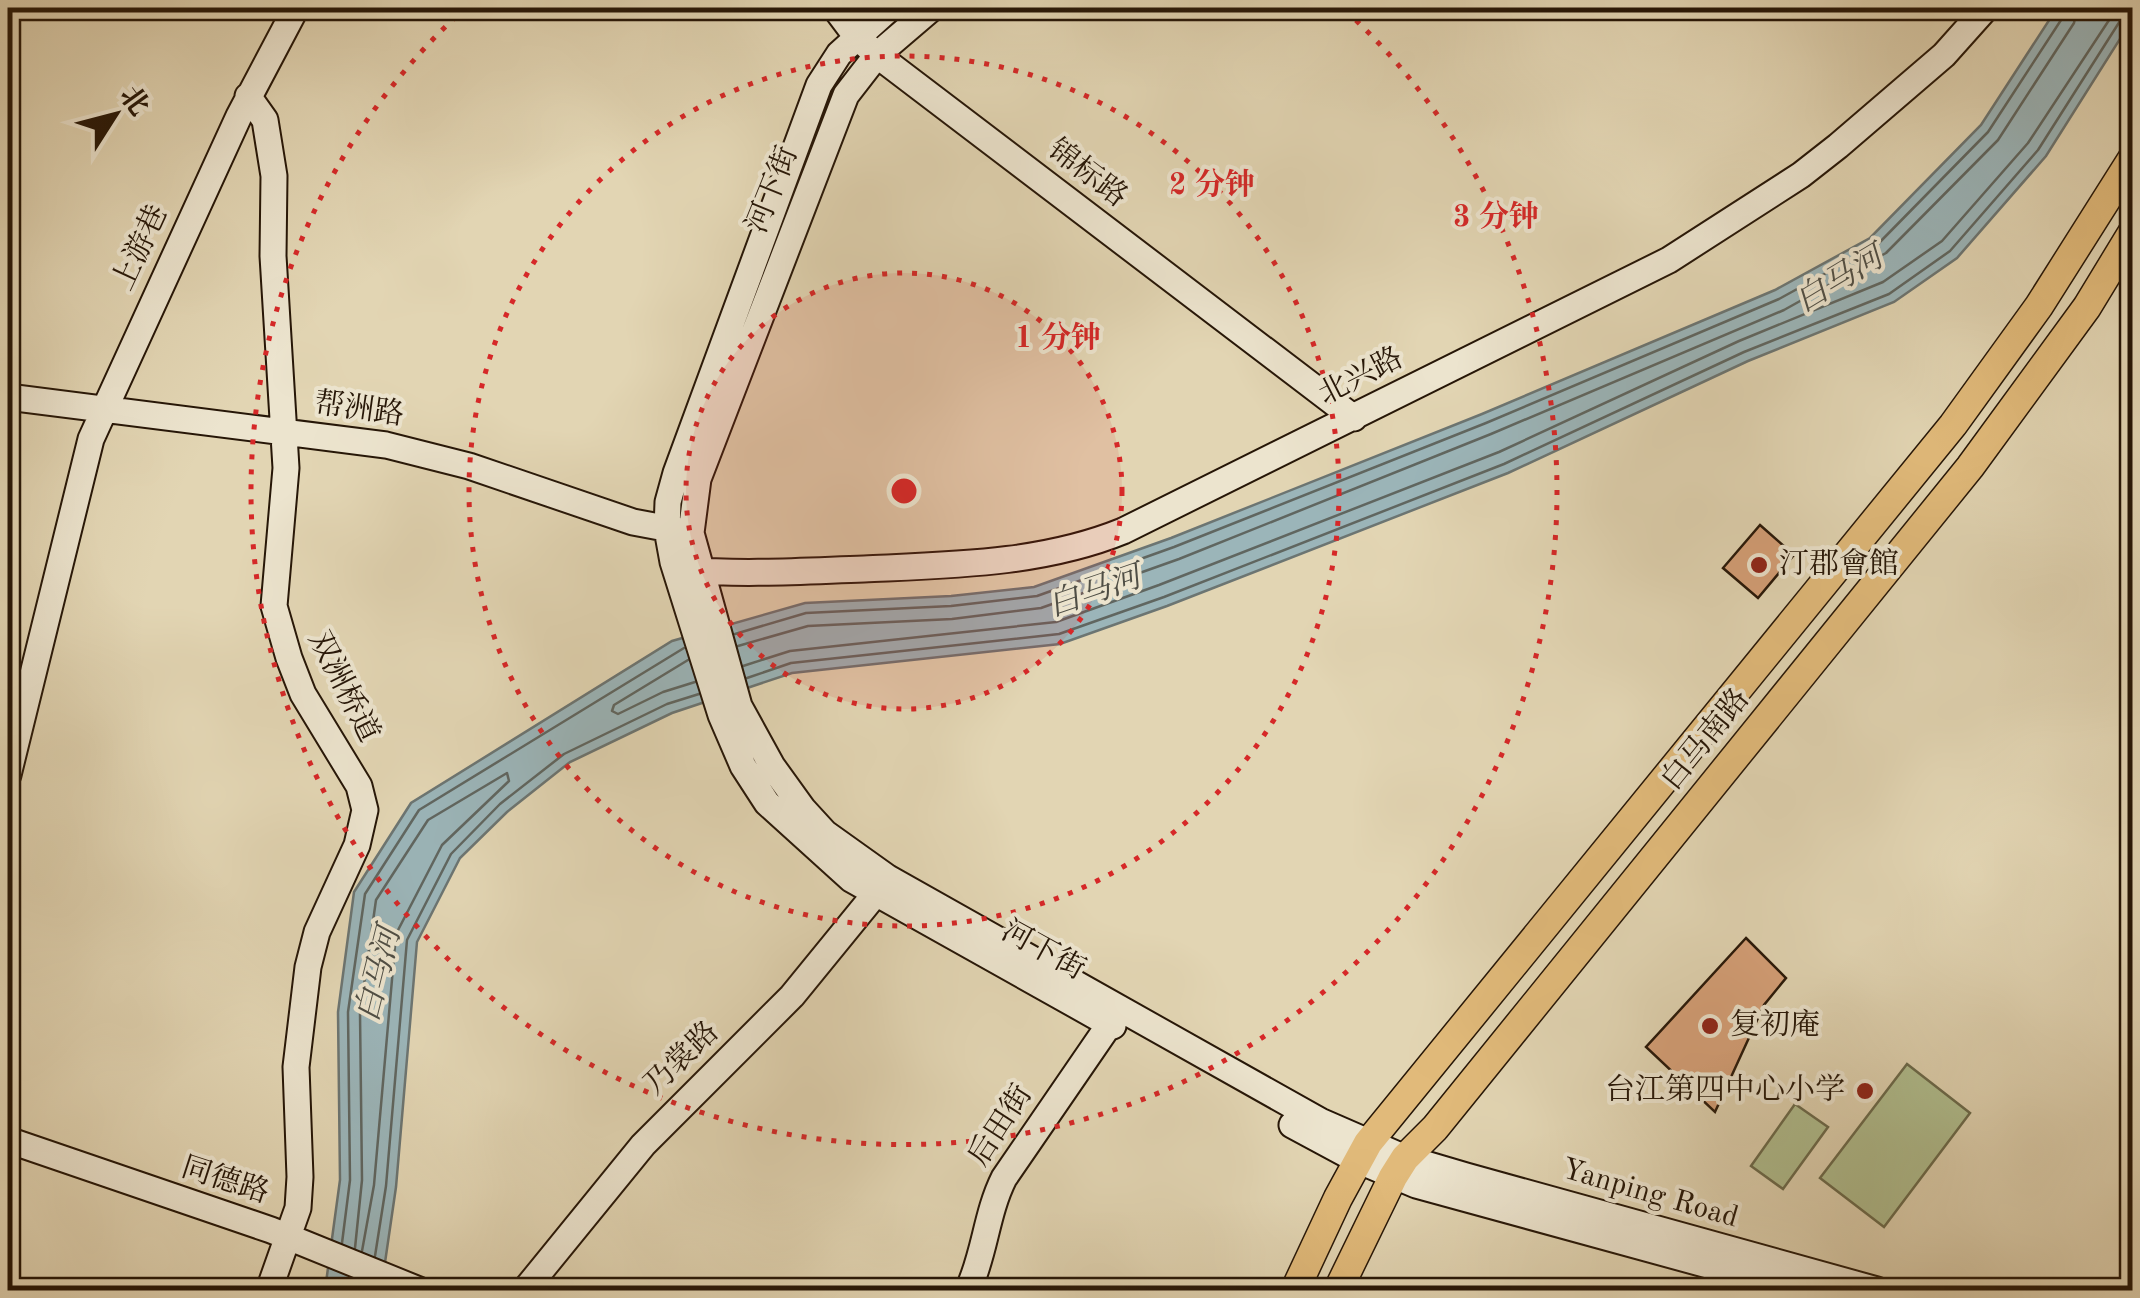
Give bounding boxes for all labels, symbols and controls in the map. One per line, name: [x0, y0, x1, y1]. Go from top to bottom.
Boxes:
north arrow: [65, 65, 165, 165]
text: 北: [113, 81, 155, 122]
street label: 锦标路: [1042, 133, 1134, 213]
street label: 河下街: [740, 142, 804, 237]
text: 2 分钟: [1169, 168, 1255, 201]
street label: 上游巷: [106, 200, 174, 295]
text: 3 分钟: [1453, 200, 1539, 233]
water label: 白马河: [1789, 237, 1894, 319]
text: 1 分钟: [1015, 321, 1101, 354]
street label: 北兴路: [1313, 341, 1408, 411]
street label: 帮洲路: [312, 386, 406, 431]
centre of rings: [886, 473, 922, 509]
place label: 汀郡會館: [1779, 547, 1899, 580]
marker: 汀郡會館: [1748, 554, 1770, 576]
water label: 白马河: [1043, 558, 1150, 624]
street label: 双洲桥道: [302, 625, 386, 747]
street label: 白马南路: [1654, 682, 1755, 796]
street label: 河下街: [996, 914, 1091, 986]
water label: 白马河: [350, 919, 408, 1025]
place label: 复初庵: [1730, 1008, 1820, 1041]
street label: 乃裳路: [637, 1015, 725, 1101]
marker: 复初庵: [1699, 1015, 1721, 1037]
place label: 台江第四中心小学: [1605, 1073, 1845, 1106]
street label: 后田街: [962, 1079, 1038, 1172]
marker: 台江第四中心小学: [1854, 1080, 1876, 1102]
street label: 同德路: [178, 1150, 273, 1209]
street label: Yanping Road: [1558, 1154, 1742, 1234]

